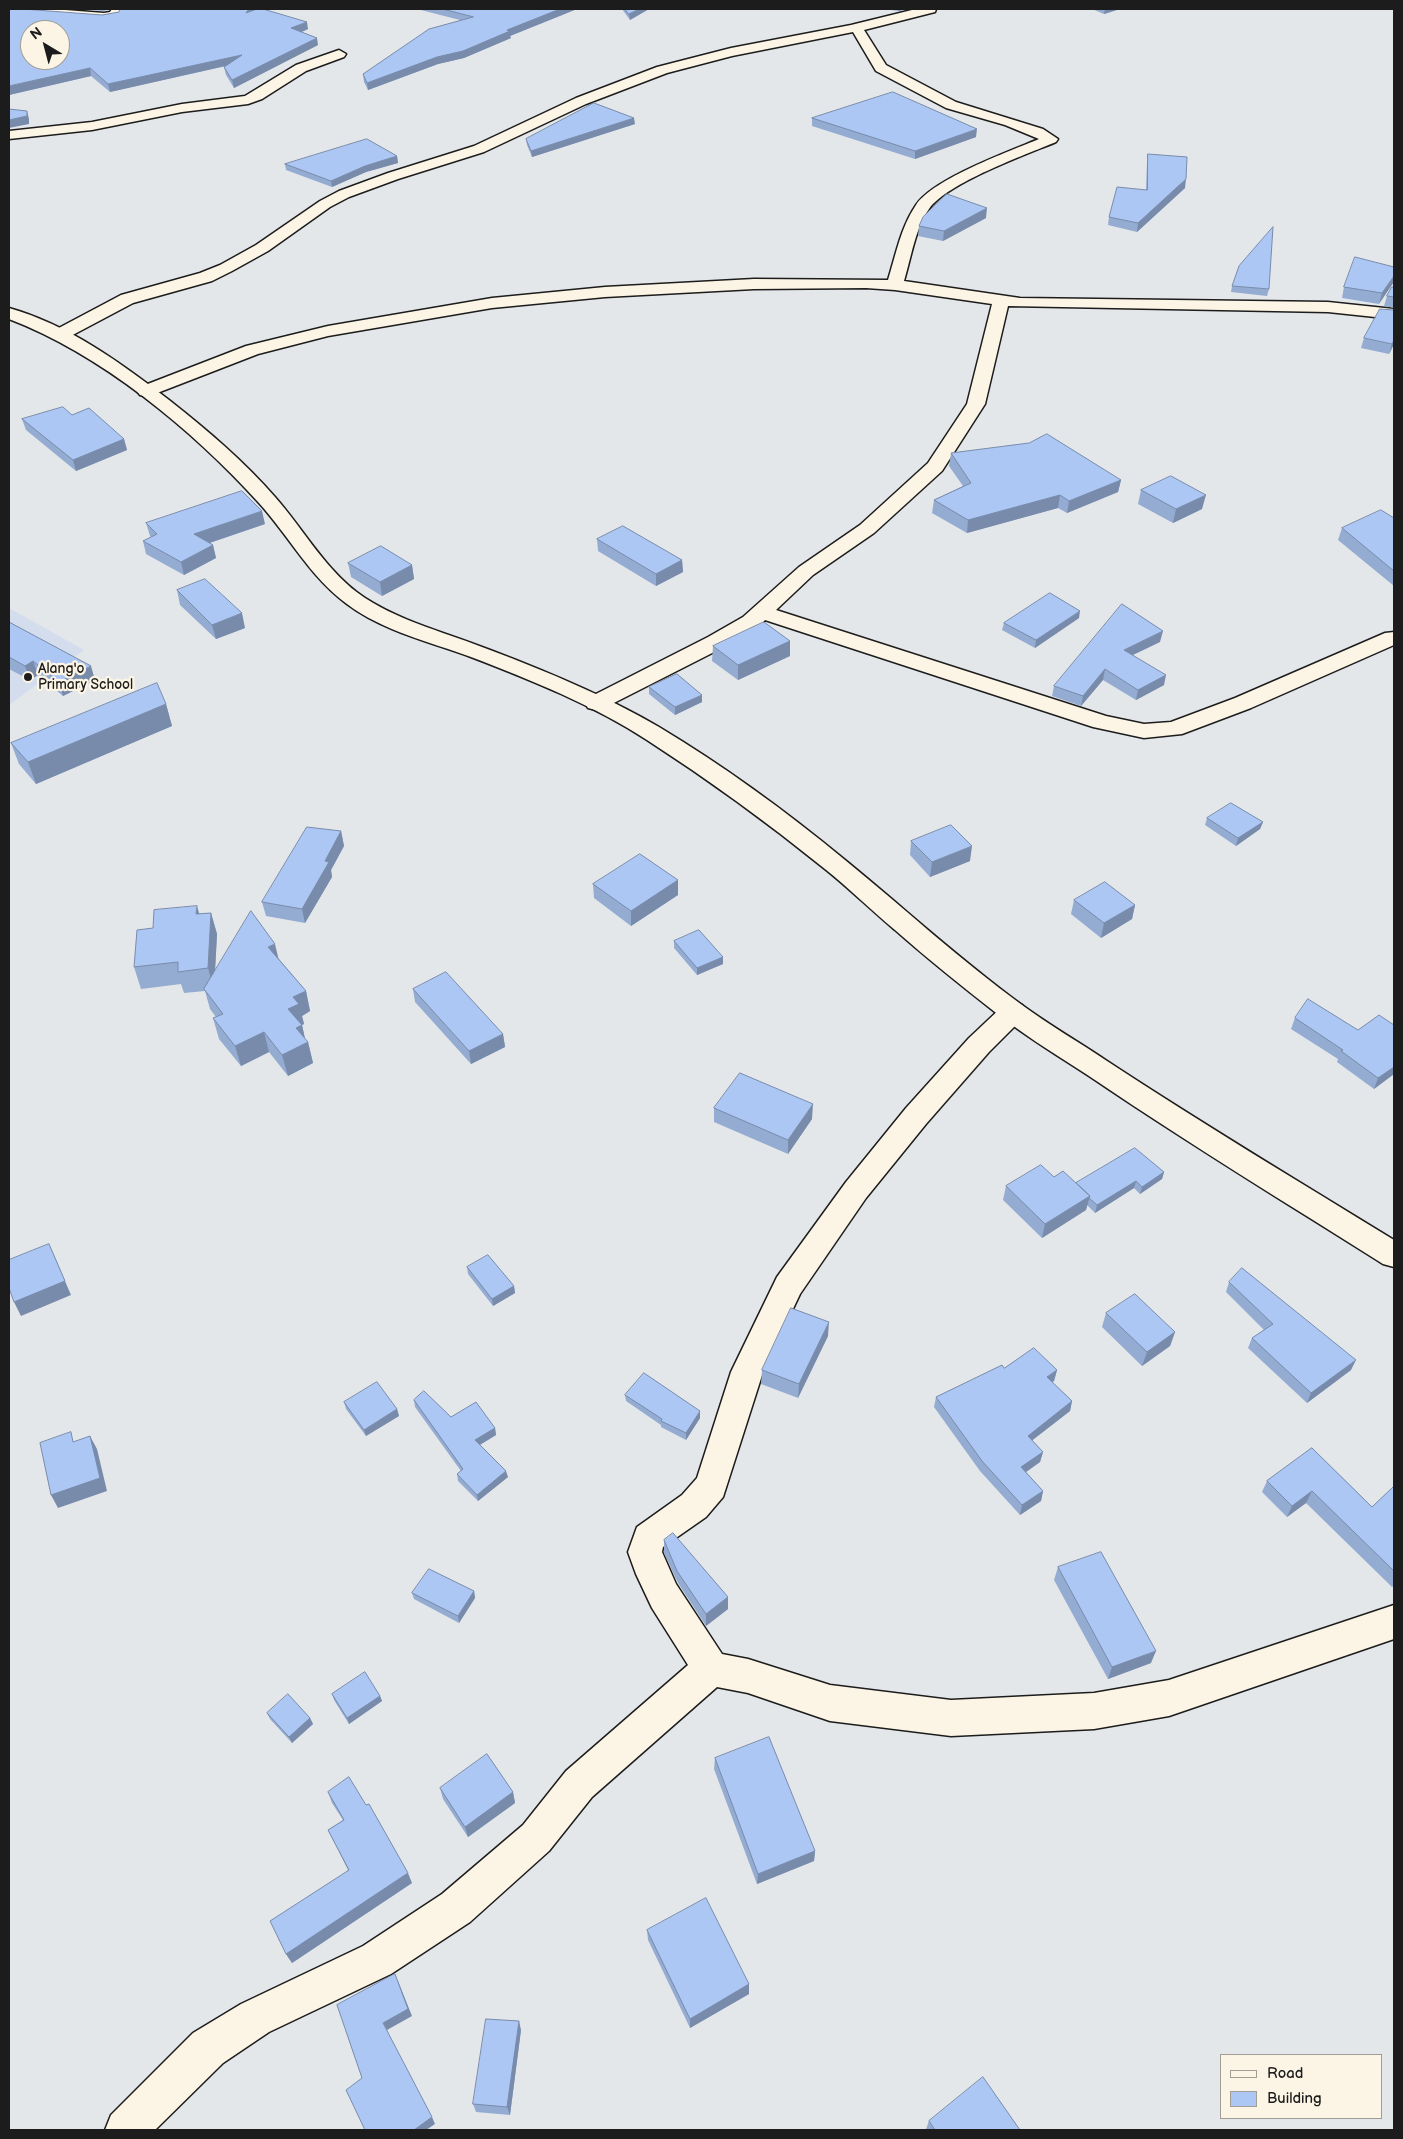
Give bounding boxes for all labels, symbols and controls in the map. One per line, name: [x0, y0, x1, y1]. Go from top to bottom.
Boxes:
north arrow: [20, 20, 70, 70]
text: N: [27, 23, 46, 43]
place label: Alang'o Primary School: [38, 661, 133, 694]
marker: Alang'o Primary School: [22, 671, 34, 683]
legend: [1220, 2054, 1383, 2119]
text: Road: [1267, 2064, 1303, 2083]
text: Building: [1267, 2089, 1322, 2108]

